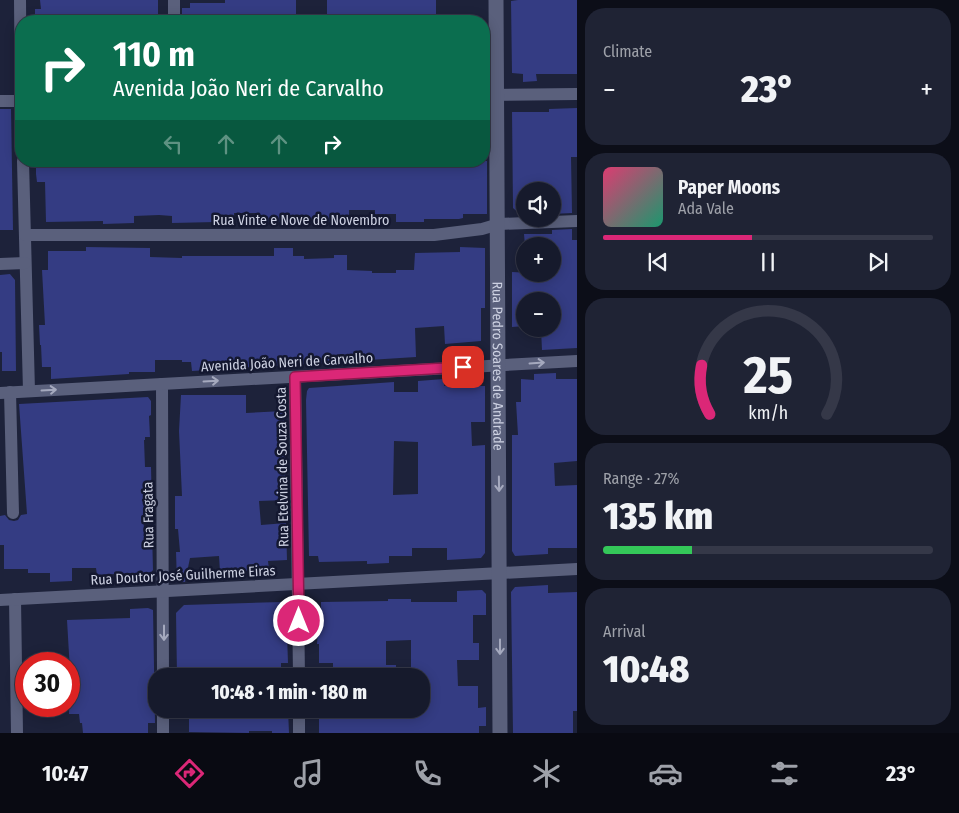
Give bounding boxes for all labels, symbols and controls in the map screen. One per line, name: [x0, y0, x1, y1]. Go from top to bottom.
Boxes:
text: 110 m: [113, 33, 195, 75]
icon: right: [30, 35, 95, 100]
text: Climate: [603, 42, 652, 61]
text: 23°: [741, 66, 795, 112]
text: −: [603, 73, 616, 106]
text: +: [920, 73, 933, 106]
text: Avenida João Neri de Carvalho: [113, 75, 384, 102]
icon: left: [159, 130, 187, 158]
icon: ahead: [212, 130, 240, 158]
icon: ahead: [265, 130, 293, 158]
icon: right: [318, 130, 346, 158]
text: Paper Moons: [678, 176, 780, 199]
map controls: [516, 182, 561, 337]
button: sound: [516, 182, 561, 227]
text: Ada Vale: [678, 199, 734, 218]
street label: Rua Vinte e Nove de Novembro: [213, 212, 389, 229]
button: +: [516, 237, 561, 282]
icon: previous: [644, 248, 672, 276]
icon: pause: [754, 248, 782, 276]
icon: next: [864, 248, 892, 276]
street label: Rua Pedro Soares de Andrade: [489, 281, 506, 451]
button: −: [516, 292, 561, 337]
text: 25: [742, 344, 793, 407]
pin: [442, 346, 484, 388]
street label: Avenida João Neri de Carvalho: [201, 350, 374, 375]
icon: arrive: [449, 353, 477, 381]
one-way arrow: [529, 358, 545, 368]
one-way arrow: [203, 377, 219, 386]
one-way arrow: [40, 385, 56, 394]
street label: Rua Etelvina de Souza Costa: [273, 387, 292, 547]
text: km/h: [748, 402, 788, 424]
text: Range · 27%: [603, 469, 679, 488]
one-way arrow: [494, 476, 504, 492]
street label: Rua Fragata: [139, 481, 158, 548]
text: 135 km: [603, 493, 713, 539]
street label: Rua Doutor José Guilherme Eiras: [90, 562, 276, 589]
position arrow: [272, 594, 324, 646]
text: Arrival: [603, 622, 645, 641]
one-way arrow: [159, 624, 169, 641]
one-way arrow: [495, 638, 505, 654]
text: 10:48: [603, 646, 689, 692]
speed limit sign: 30: [15, 652, 80, 717]
text: 10:48 · 1 min · 180 m: [211, 681, 367, 704]
icon: directions: [172, 756, 207, 791]
icon: music: [291, 756, 326, 791]
icon: phone: [410, 756, 445, 791]
icon: climate: [529, 756, 564, 791]
icon: car: [648, 756, 683, 791]
icon: filters: [767, 756, 802, 791]
text: 10:47: [42, 760, 88, 787]
text: 23°: [886, 760, 917, 787]

